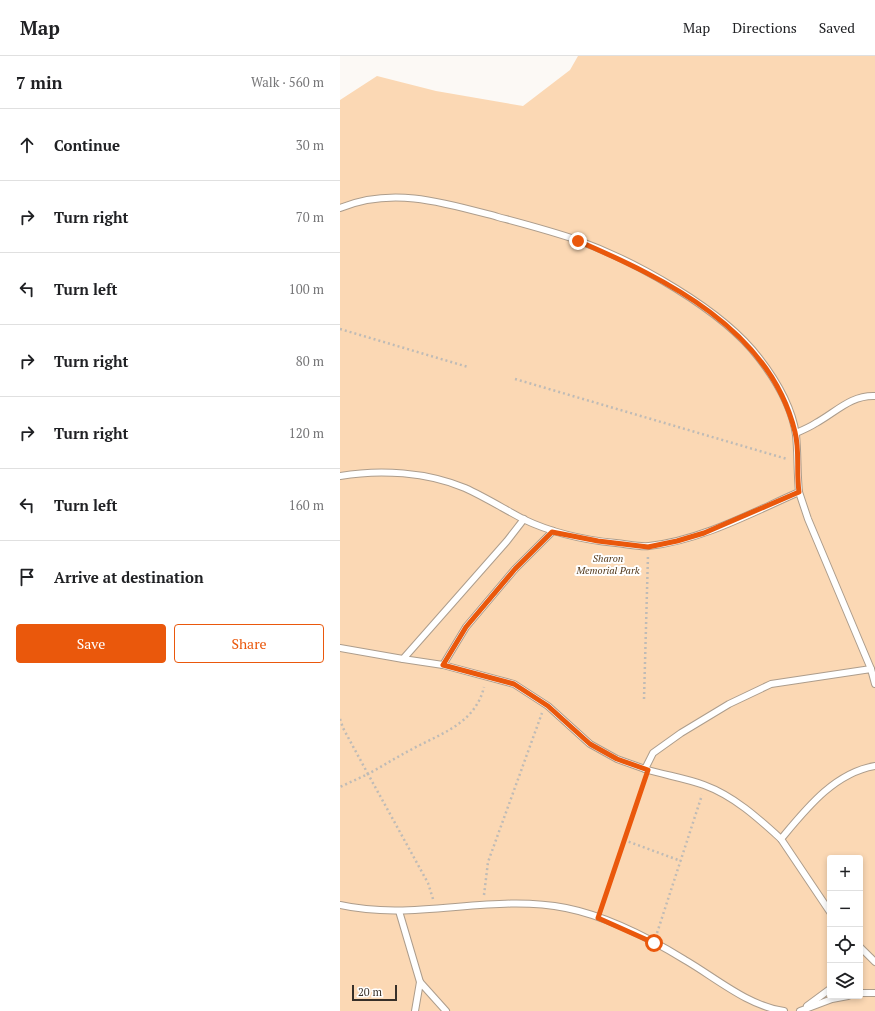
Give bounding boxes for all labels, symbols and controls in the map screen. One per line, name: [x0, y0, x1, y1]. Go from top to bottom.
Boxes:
text: Map: [20, 15, 60, 40]
text: Map: [683, 18, 710, 37]
text: Directions: [732, 18, 797, 37]
text: Saved: [819, 18, 855, 37]
text: 7 min: [16, 71, 63, 94]
text: Walk · 560 m: [251, 73, 324, 91]
icon: ahead: [16, 134, 38, 156]
text: Continue: [54, 135, 120, 155]
text: 30 m: [296, 136, 324, 154]
icon: right: [16, 206, 38, 228]
text: Turn right: [54, 207, 129, 227]
text: 70 m: [296, 208, 324, 226]
route end: [569, 232, 587, 250]
icon: left: [16, 278, 38, 300]
text: Turn left: [54, 279, 118, 299]
text: 100 m: [289, 280, 324, 298]
icon: right: [16, 350, 38, 372]
text: Turn right: [54, 351, 129, 371]
text: 80 m: [296, 352, 324, 370]
icon: right: [16, 422, 38, 444]
text: Turn right: [54, 423, 129, 443]
text: 120 m: [289, 424, 324, 442]
icon: left: [16, 494, 38, 516]
text: Turn left: [54, 495, 118, 515]
text: 160 m: [289, 496, 324, 514]
park label: Sharon Memorial Park: [575, 552, 640, 577]
icon: arrive: [16, 566, 38, 588]
text: Arrive at destination: [54, 567, 204, 587]
button: Save: [16, 624, 166, 663]
button: Share: [174, 624, 324, 663]
map controls: [827, 855, 863, 999]
button: +: [827, 855, 863, 891]
button: −: [827, 891, 863, 927]
button: locate: [827, 927, 863, 963]
route start: [645, 934, 663, 952]
button: layers: [827, 963, 863, 999]
scale bar: [352, 983, 397, 1002]
text: 20 m: [358, 985, 382, 999]

